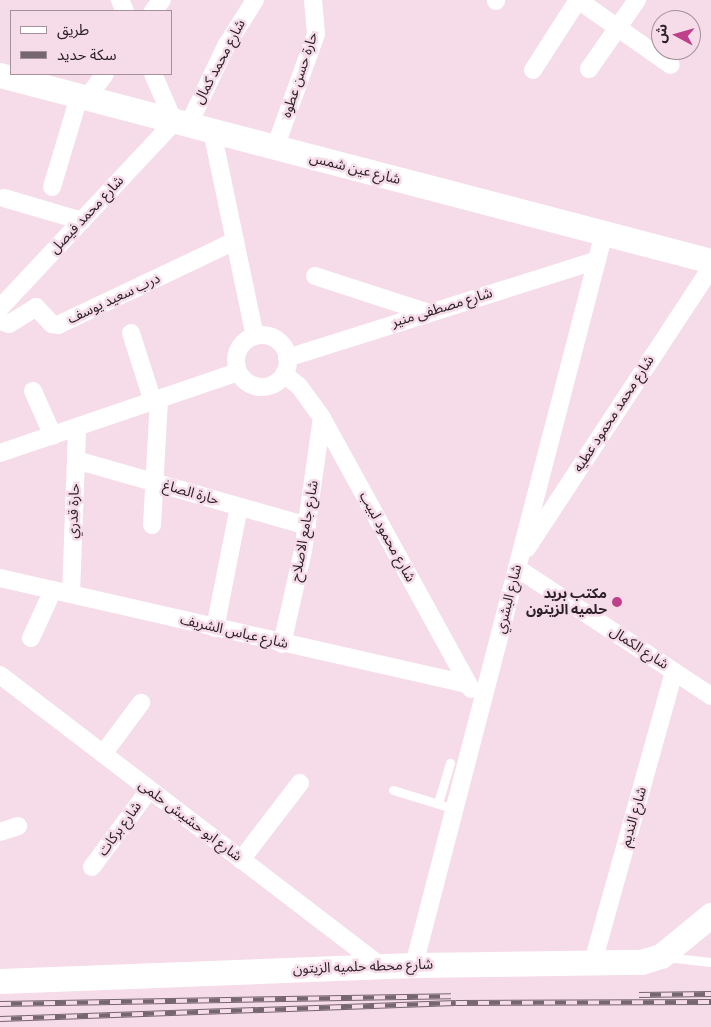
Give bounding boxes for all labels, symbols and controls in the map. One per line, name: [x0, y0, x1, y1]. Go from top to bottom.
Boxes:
legend: [10, 10, 172, 75]
north arrow: [651, 10, 701, 60]
street label: شارع محمد كمال: [191, 17, 249, 107]
text: طريق: [57, 21, 89, 39]
text: ش: [652, 23, 671, 44]
street label: حارة حسن عطوه: [278, 30, 322, 120]
text: سكة حديد: [57, 46, 116, 64]
street label: شارع عين شمس: [308, 150, 402, 188]
street label: شارع محمد فيصل: [47, 172, 127, 258]
street label: درب سعيد يوسف: [65, 270, 163, 328]
street label: شارع مصطفى منير: [390, 285, 494, 331]
street label: شارع محمد محمود عطيه: [570, 353, 658, 475]
street label: حارة الصاغ: [161, 477, 221, 509]
street label: شارع جامع الاصلاح: [288, 479, 322, 583]
street label: حارة قدري: [65, 483, 83, 539]
street label: شارع محمود لبيب: [355, 489, 419, 585]
street label: شارع البشري: [492, 563, 526, 635]
place label: مكتب بريد حلميه الزيتون: [526, 586, 607, 618]
marker: مكتب بريد حلميه الزيتون: [611, 596, 623, 608]
street label: شارع عباس الشريف: [178, 611, 290, 653]
street label: شارع الكمال: [607, 623, 671, 673]
street label: شارع ابو حشيش حلمى: [135, 777, 245, 865]
street label: شارع النديم: [617, 785, 651, 849]
street label: شارع بركات: [95, 799, 145, 859]
street label: شارع محطه حلميه الزيتون: [293, 956, 433, 978]

